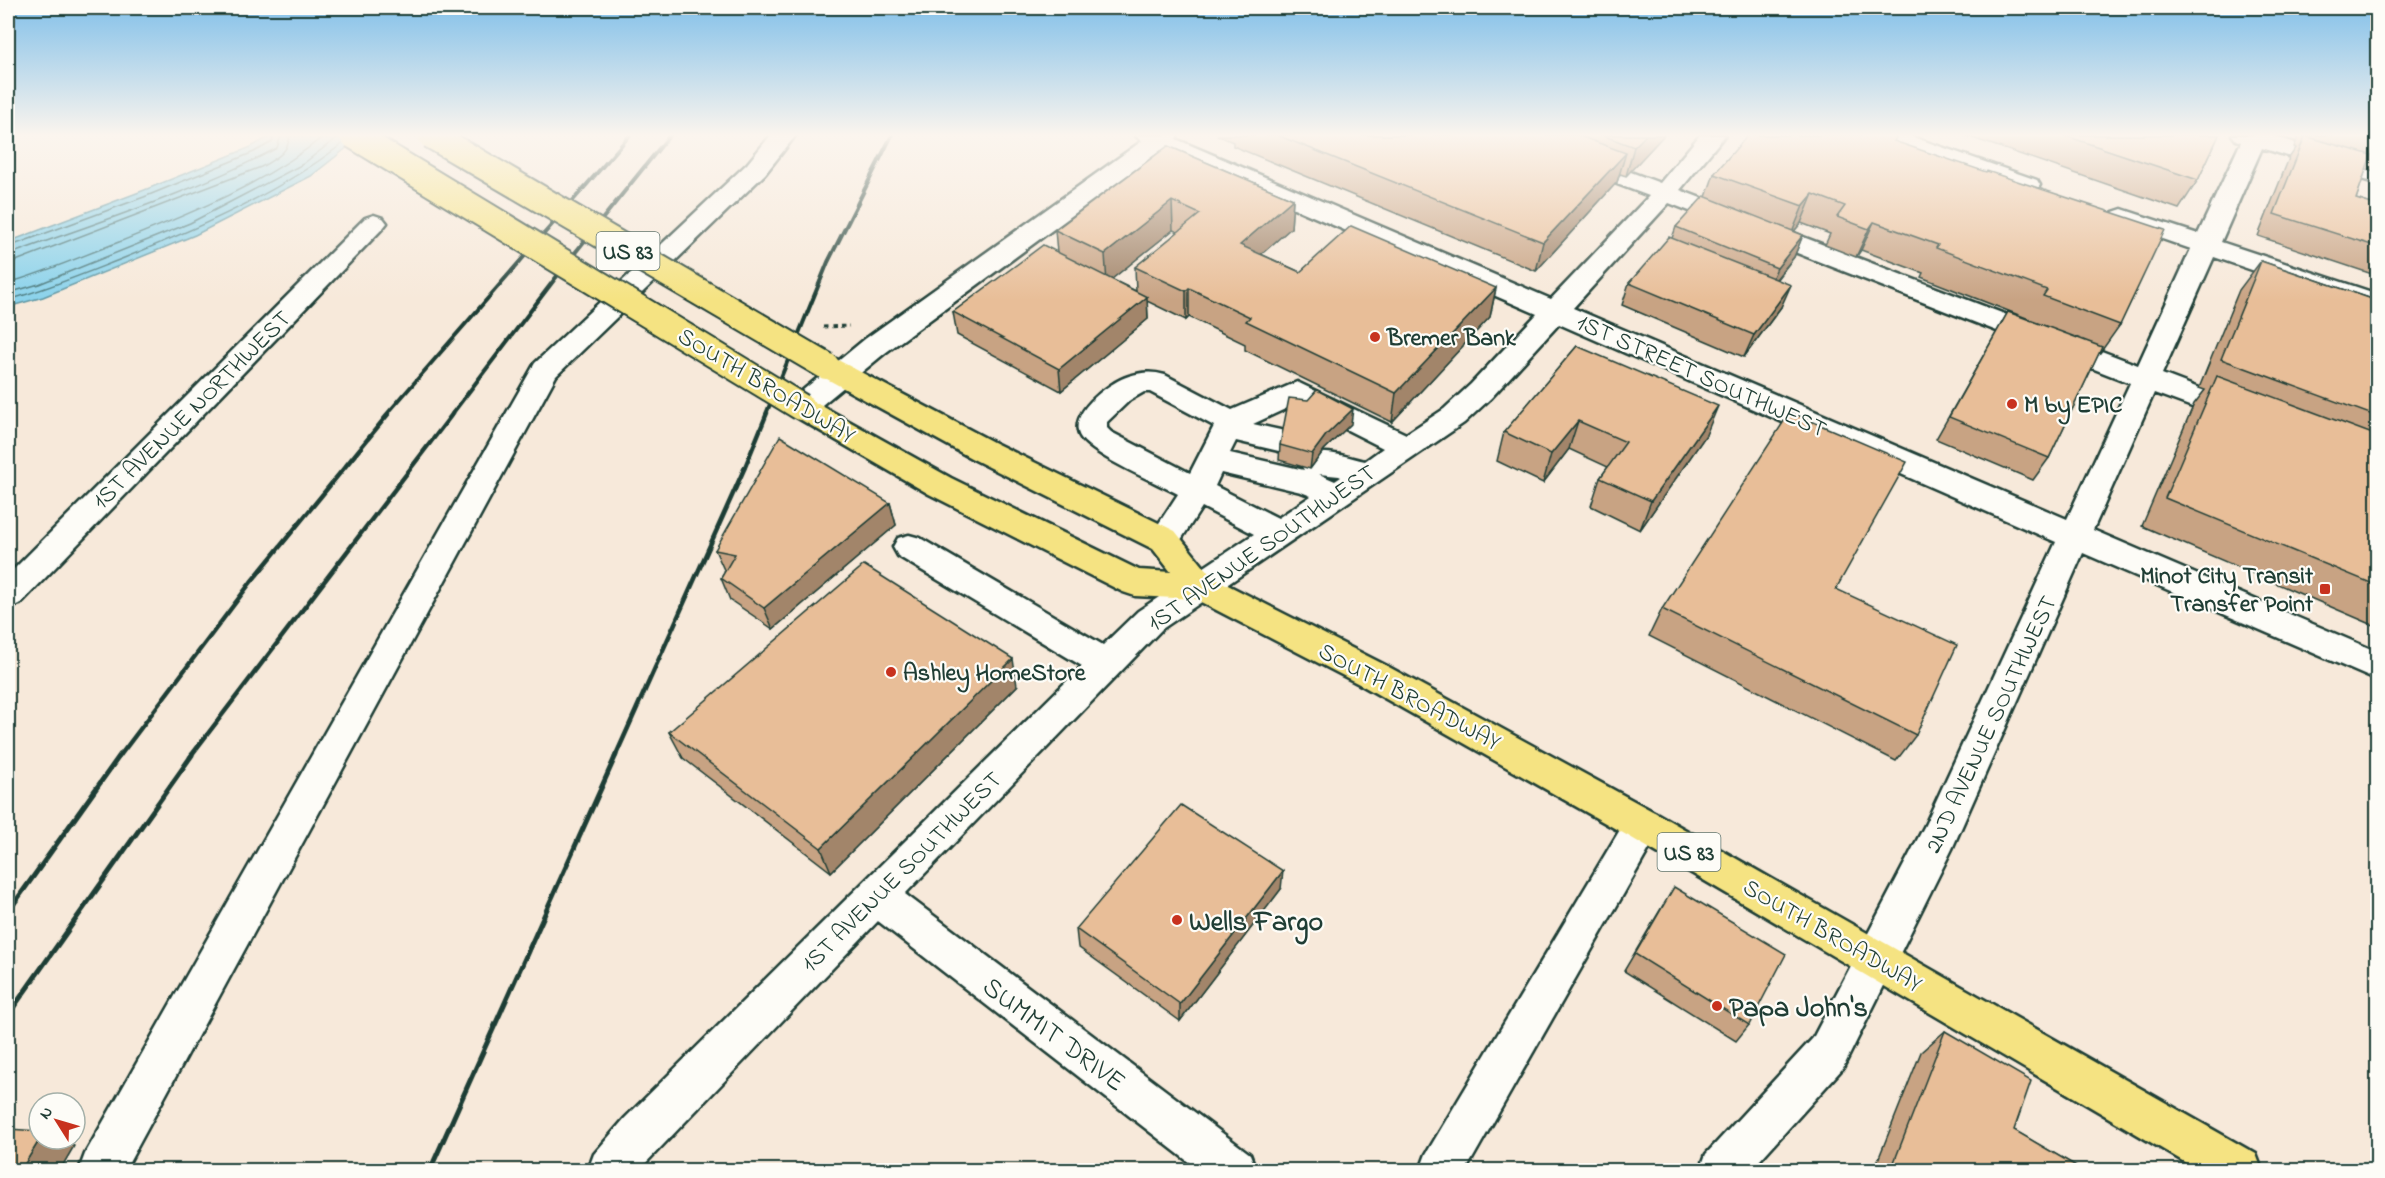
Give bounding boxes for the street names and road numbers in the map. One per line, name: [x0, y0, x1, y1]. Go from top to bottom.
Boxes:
road number: US 83: [596, 232, 660, 270]
street label: 1ST AVENUE NORTHWEST: [85, 303, 300, 518]
street label: 1ST STREET SOUTHWEST: [1570, 306, 1832, 448]
street label: SOUTH BROADWAY: [670, 320, 861, 454]
street label: 1ST AVENUE SOUTHWEST: [1141, 457, 1384, 641]
street label: 2ND AVENUE SOUTHWEST: [1917, 590, 2068, 860]
street label: SOUTH BROADWAY: [1311, 635, 1506, 761]
street label: 1ST AVENUE SOUTHWEST: [794, 764, 1011, 981]
road number: US 83: [1658, 833, 1720, 871]
street label: SOUTH BROADWAY: [1735, 871, 1928, 1003]
street label: SUMMIT DRIVE: [973, 968, 1133, 1103]

